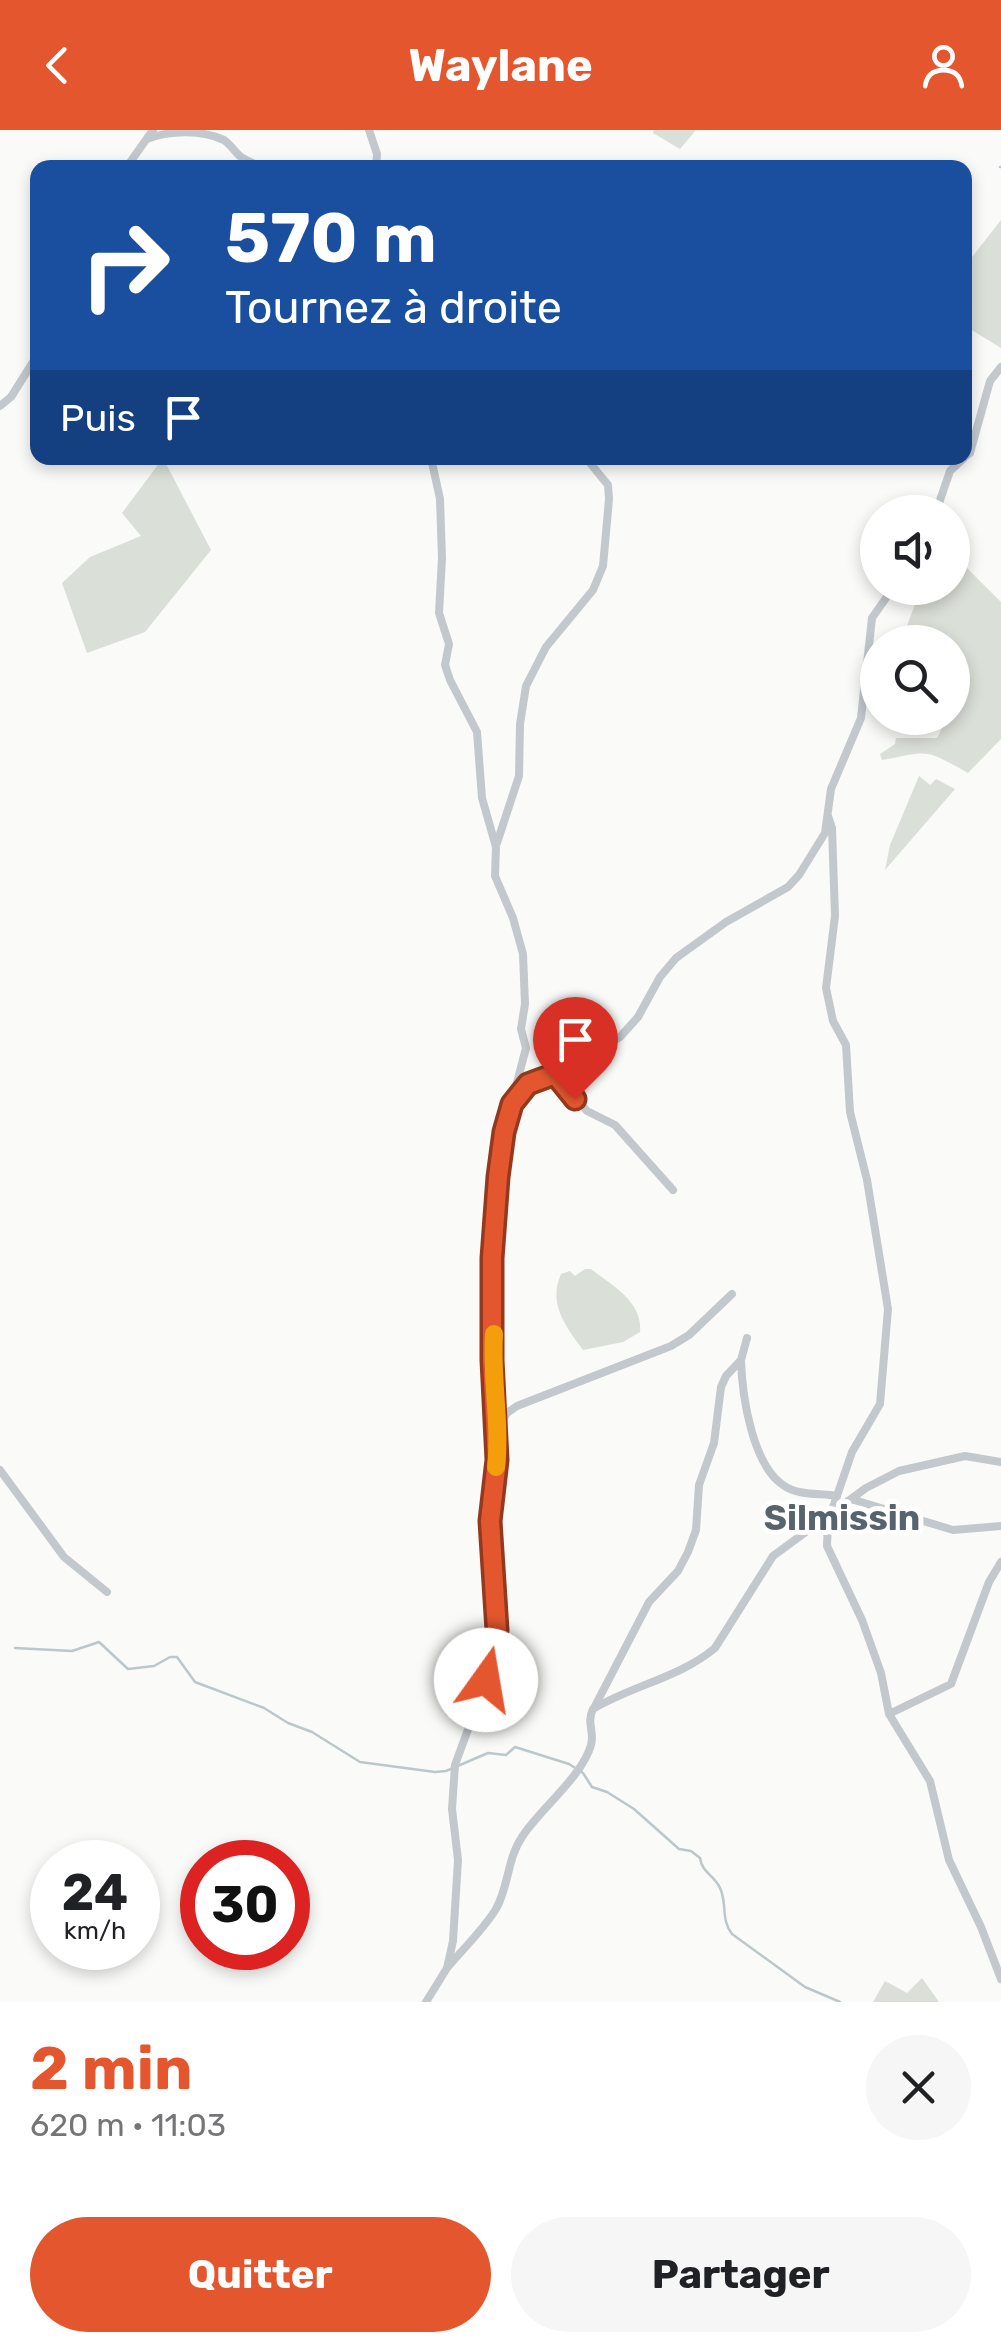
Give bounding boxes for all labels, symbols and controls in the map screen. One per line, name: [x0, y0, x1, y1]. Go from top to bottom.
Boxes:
icon: back: [30, 38, 85, 93]
icon: person: [916, 38, 971, 93]
text: Waylane: [408, 39, 593, 92]
text: 570 m: [225, 197, 437, 280]
icon: right: [60, 200, 190, 330]
text: Tournez à droite: [225, 281, 562, 334]
icon: arrive: [156, 390, 211, 445]
text: Puis: [60, 395, 136, 441]
map controls: [860, 495, 970, 735]
button: sound: [860, 495, 970, 605]
button: search: [860, 625, 970, 735]
pin: [533, 997, 618, 1100]
icon: arrive: [548, 1012, 603, 1067]
district label: Silmissin: [764, 1497, 920, 1539]
position arrow: [434, 1628, 538, 1732]
speed limit sign: 30: [180, 1840, 310, 1970]
text: 24: [62, 1863, 128, 1923]
text: km/h: [64, 1916, 126, 1945]
text: 2 min: [30, 2033, 192, 2104]
button: close: [866, 2035, 971, 2140]
text: 620 m · 11:03: [30, 2106, 226, 2144]
button: Quitter: [30, 2217, 491, 2332]
button: Partager: [511, 2217, 971, 2332]

